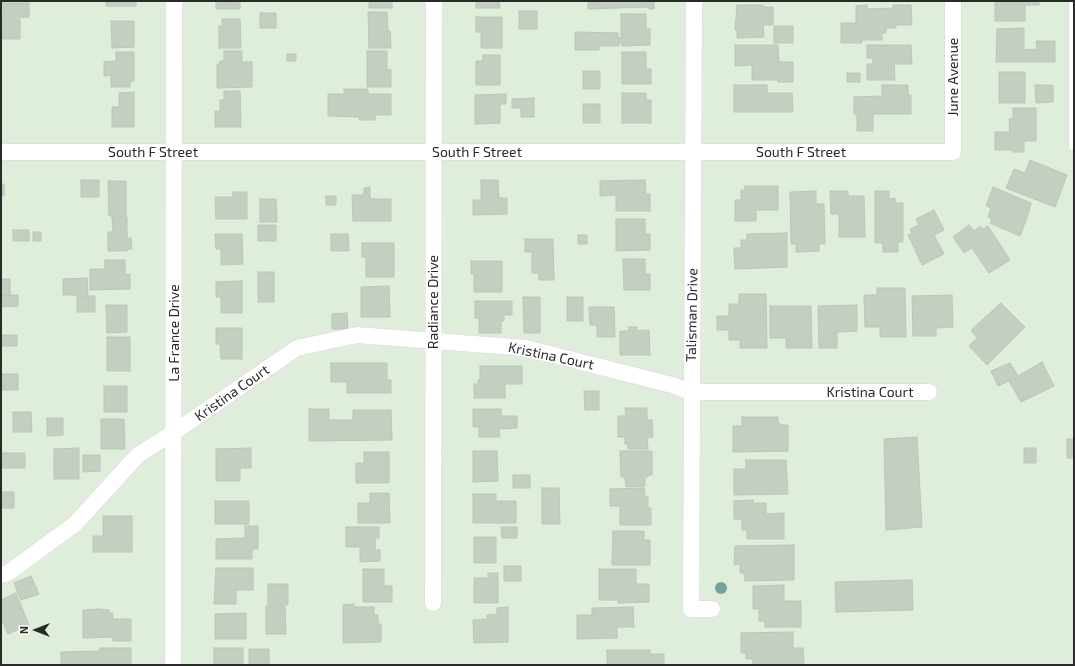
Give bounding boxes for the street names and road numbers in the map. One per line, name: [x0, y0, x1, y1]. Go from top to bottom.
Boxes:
street label: June Avenue: [945, 38, 961, 116]
street label: South F Street: [108, 144, 198, 160]
street label: South F Street: [432, 144, 522, 160]
street label: South F Street: [756, 144, 846, 160]
street label: Radiance Drive: [425, 255, 441, 349]
street label: Talisman Drive: [683, 268, 701, 362]
street label: La France Drive: [166, 284, 182, 382]
street label: Kristina Court: [507, 339, 595, 373]
street label: Kristina Court: [192, 361, 272, 425]
street label: Kristina Court: [826, 384, 914, 400]

